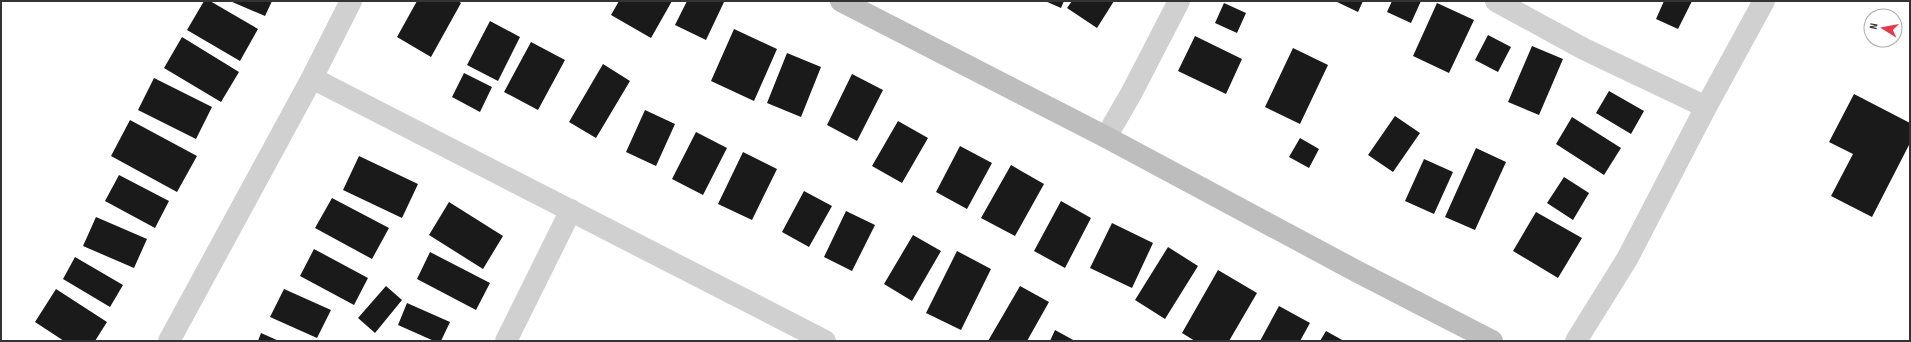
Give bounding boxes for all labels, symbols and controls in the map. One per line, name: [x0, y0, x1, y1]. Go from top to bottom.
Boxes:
north arrow: [1863, 8, 1903, 48]
text: N: [1867, 22, 1881, 30]

